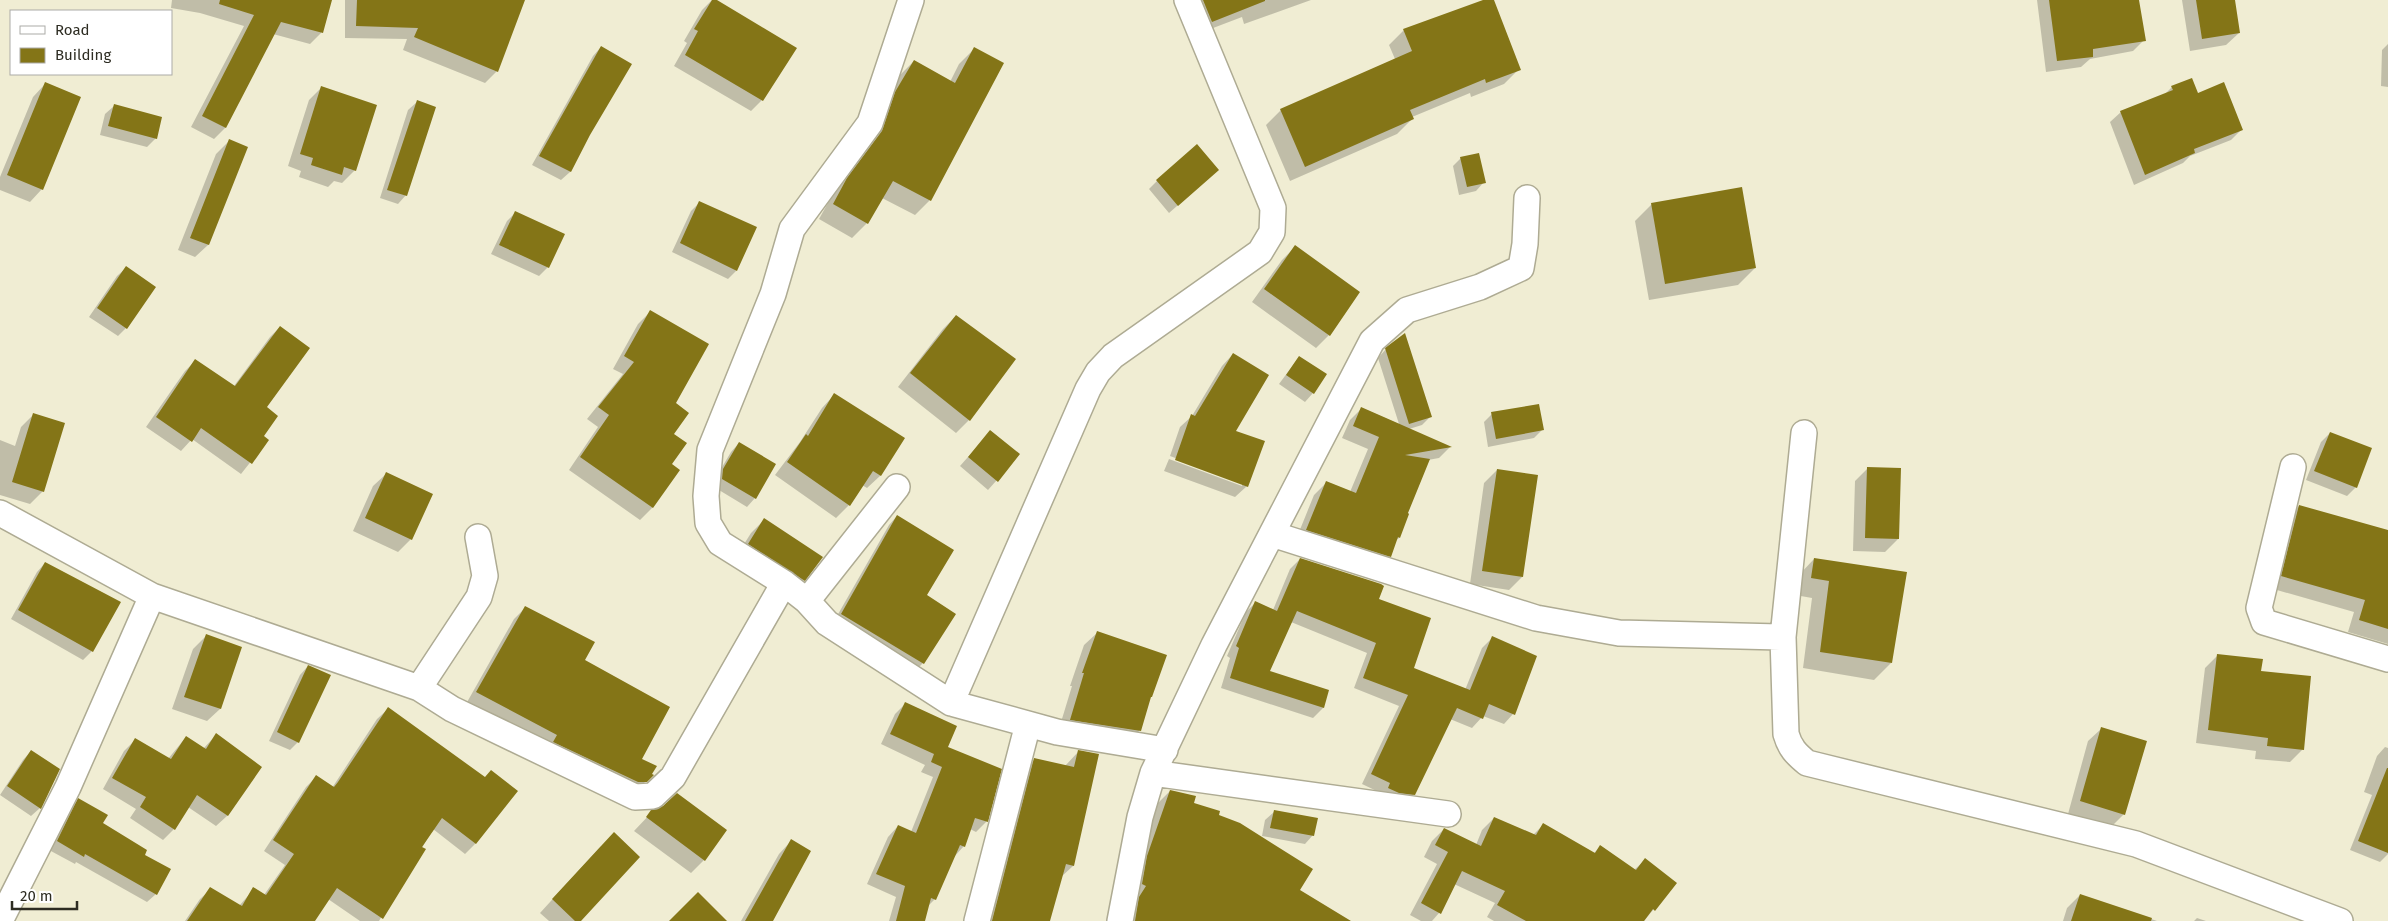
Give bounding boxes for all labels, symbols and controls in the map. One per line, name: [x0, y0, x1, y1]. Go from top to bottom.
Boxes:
legend: [10, 10, 172, 75]
text: Road: [55, 21, 90, 39]
text: Building: [55, 46, 111, 64]
scale bar: [12, 878, 78, 910]
text: 20 m: [20, 887, 53, 905]

